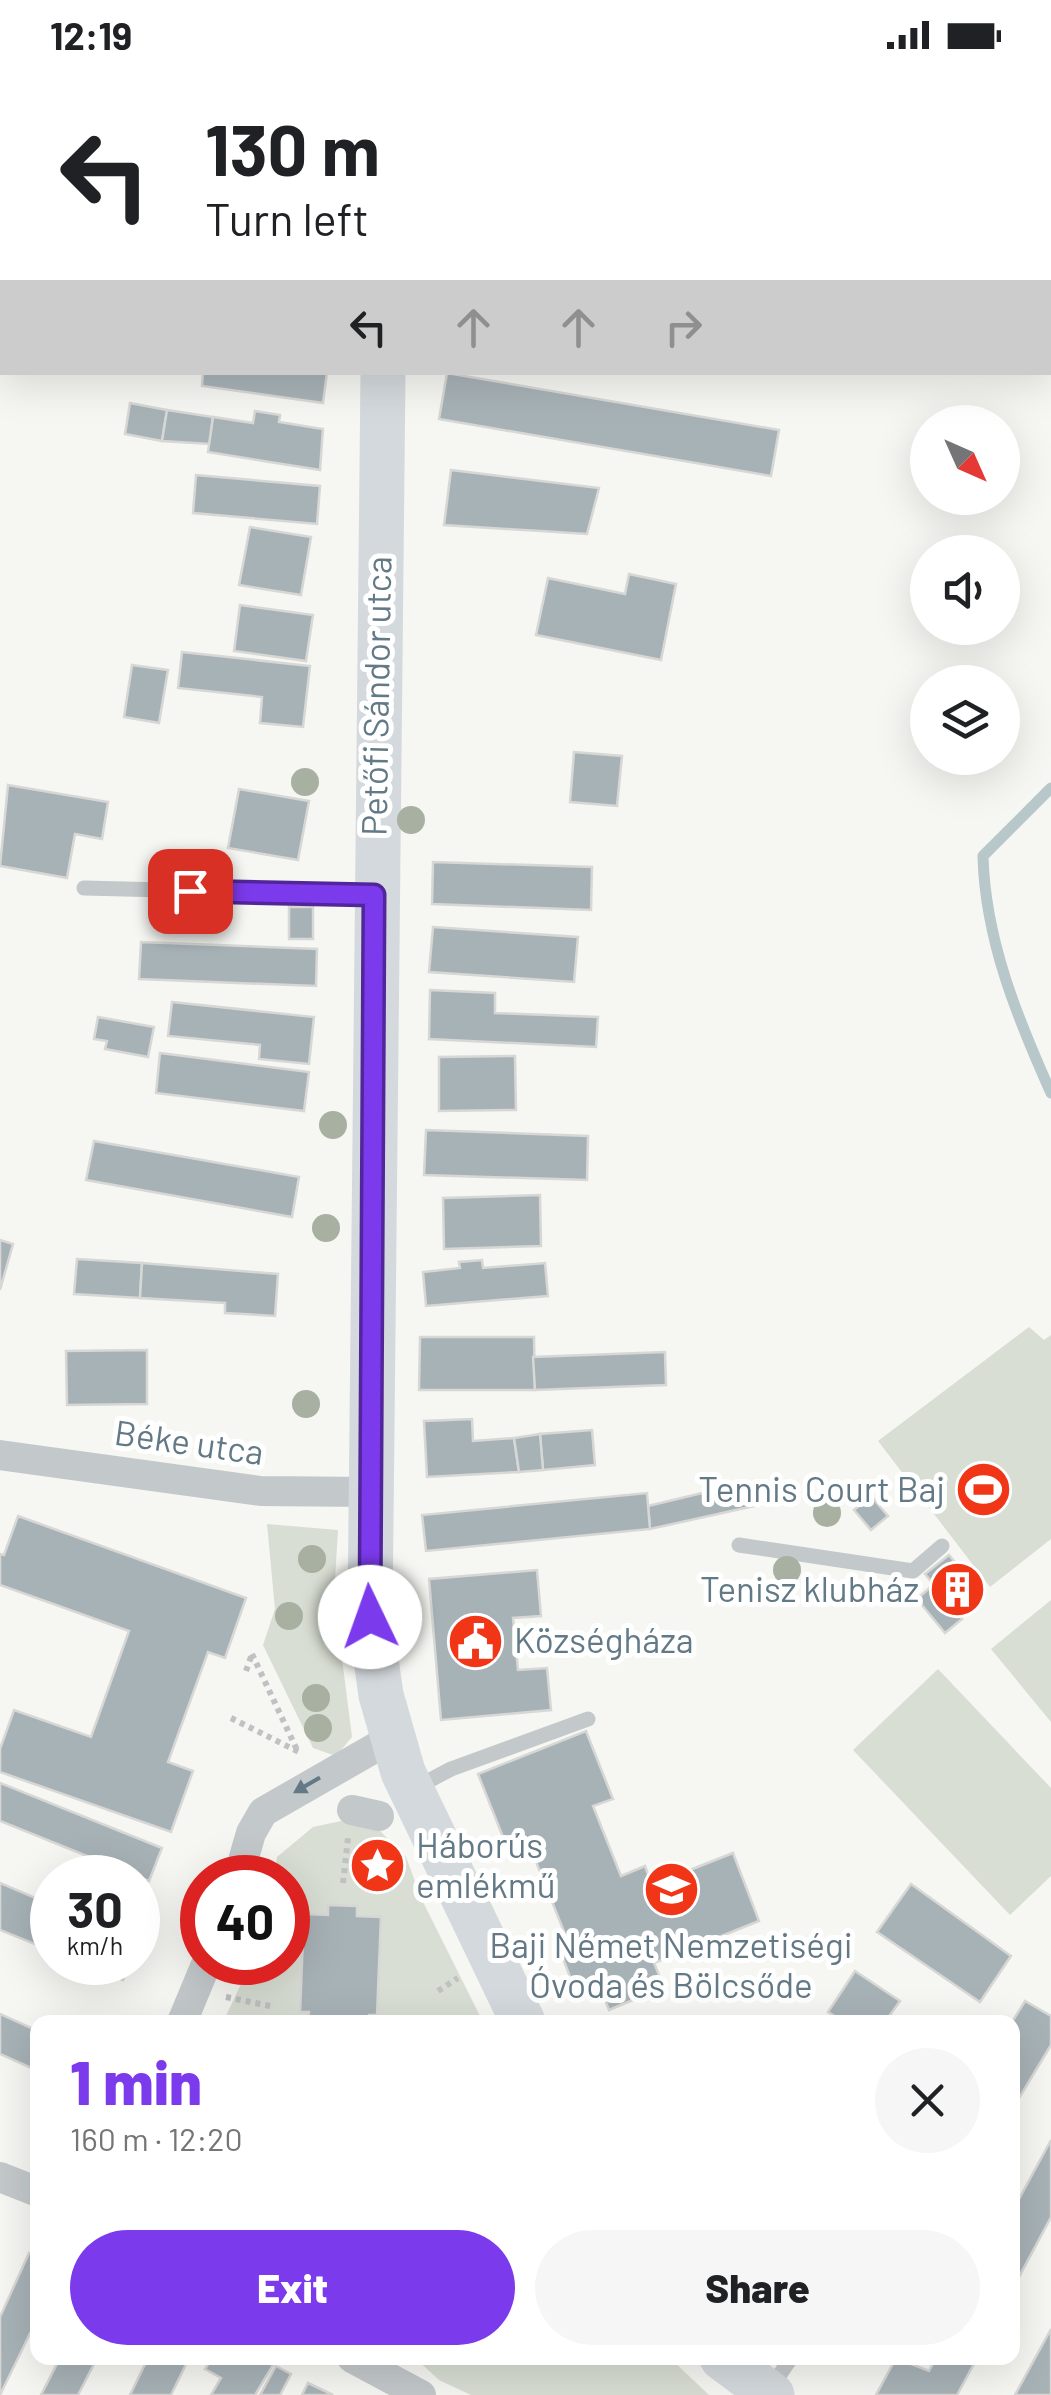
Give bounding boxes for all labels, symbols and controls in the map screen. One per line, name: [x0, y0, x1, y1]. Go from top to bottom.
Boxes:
text: 12:19: [50, 12, 132, 58]
text: 130 m: [205, 106, 380, 190]
icon: left: [40, 110, 170, 240]
text: Turn left: [205, 191, 369, 245]
icon: left: [341, 300, 396, 355]
icon: ahead: [446, 300, 501, 355]
icon: ahead: [551, 300, 606, 355]
icon: right: [656, 300, 711, 355]
north arrow: [910, 405, 1020, 515]
map controls: [910, 405, 1020, 775]
button: sound: [910, 535, 1020, 645]
street label: Petőfi Sándor utca: [352, 556, 398, 836]
button: layers: [910, 665, 1020, 775]
pin: [148, 849, 233, 934]
icon: arrive: [163, 864, 218, 919]
street label: Béke utca: [112, 1410, 267, 1472]
sports icon: Tennis Court Baj: [954, 1460, 1014, 1520]
place label: Tennis Court Baj: [698, 1467, 945, 1509]
building icon: Tenisz klubház: [928, 1560, 988, 1620]
position arrow: [318, 1565, 422, 1669]
place label: Tenisz klubház: [700, 1567, 919, 1609]
public building icon: Községháza: [445, 1611, 505, 1671]
place label: Községháza: [514, 1618, 694, 1660]
one-way arrow: [293, 1776, 321, 1794]
place label: Háborús emlékmű: [416, 1823, 556, 1905]
place icon: Háborús emlékmű: [347, 1836, 407, 1896]
speed limit sign: 40: [180, 1855, 310, 1985]
school or university icon: Baji Német Nemzetiségi Óvoda és Bölcsőde: [641, 1860, 701, 1920]
text: 30: [67, 1878, 123, 1938]
place label: Baji Német Nemzetiségi Óvoda és Bölcsőde: [489, 1923, 853, 2005]
text: km/h: [67, 1930, 123, 1960]
text: 1 min: [70, 2045, 202, 2117]
button: close: [875, 2048, 980, 2153]
text: 160 m · 12:20: [70, 2119, 243, 2157]
button: Exit: [70, 2230, 515, 2345]
button: Share: [535, 2230, 980, 2345]

